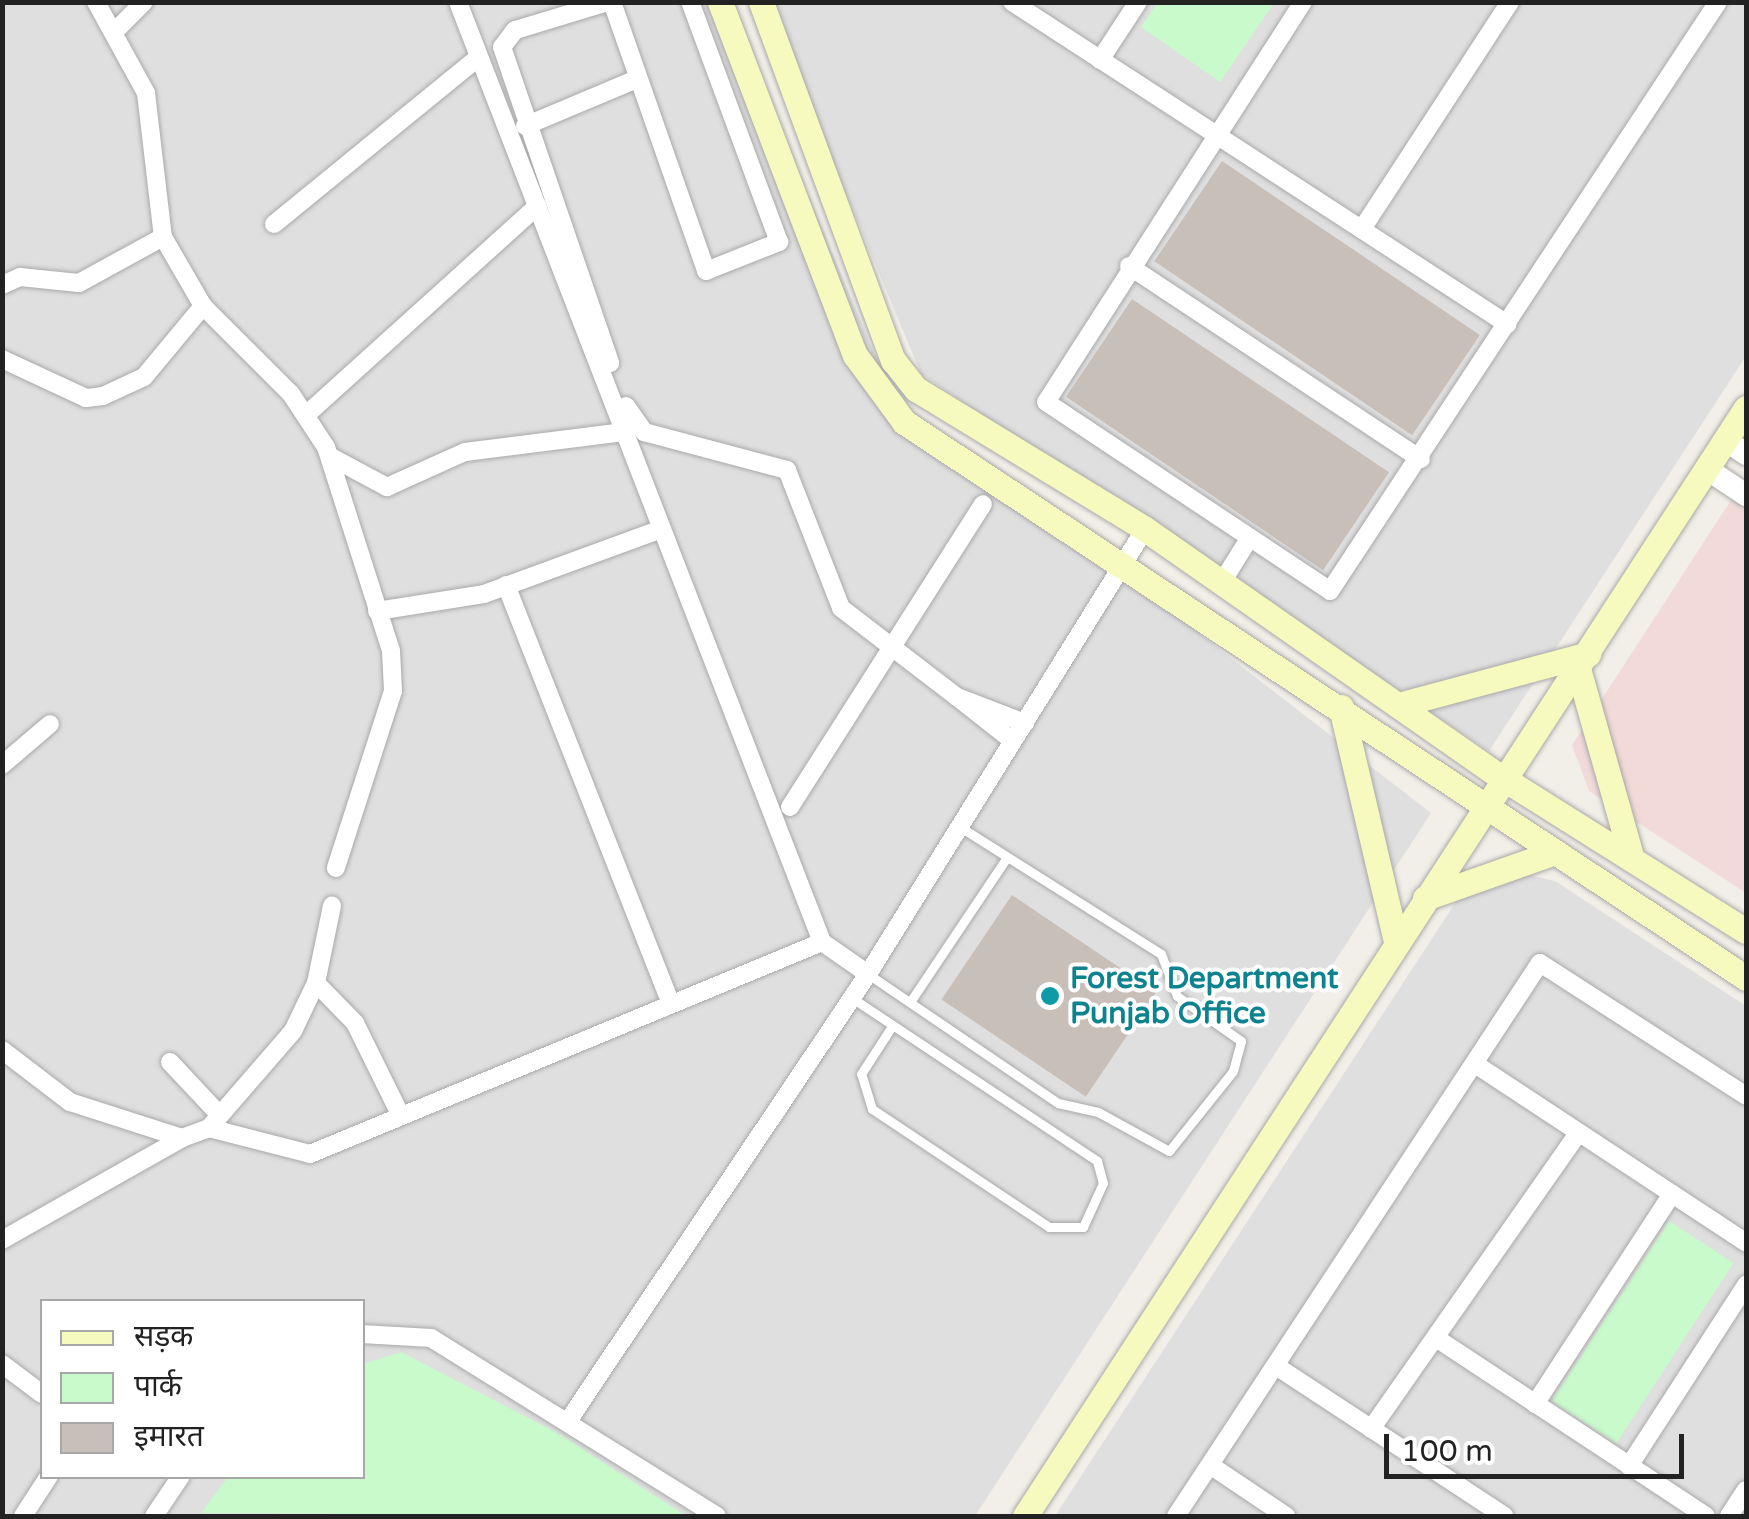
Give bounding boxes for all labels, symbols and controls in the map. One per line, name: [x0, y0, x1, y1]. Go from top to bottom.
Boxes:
place label: Forest Department Punjab Office: [1070, 961, 1338, 1032]
marker: Forest Department Punjab Office: [1039, 985, 1061, 1007]
legend: [40, 1299, 365, 1479]
text: सड़क: [134, 1318, 193, 1355]
text: पार्क: [134, 1368, 182, 1405]
scale bar: [1389, 1414, 1689, 1476]
text: इमारत: [134, 1418, 204, 1455]
text: 100 m: [1401, 1433, 1493, 1470]

